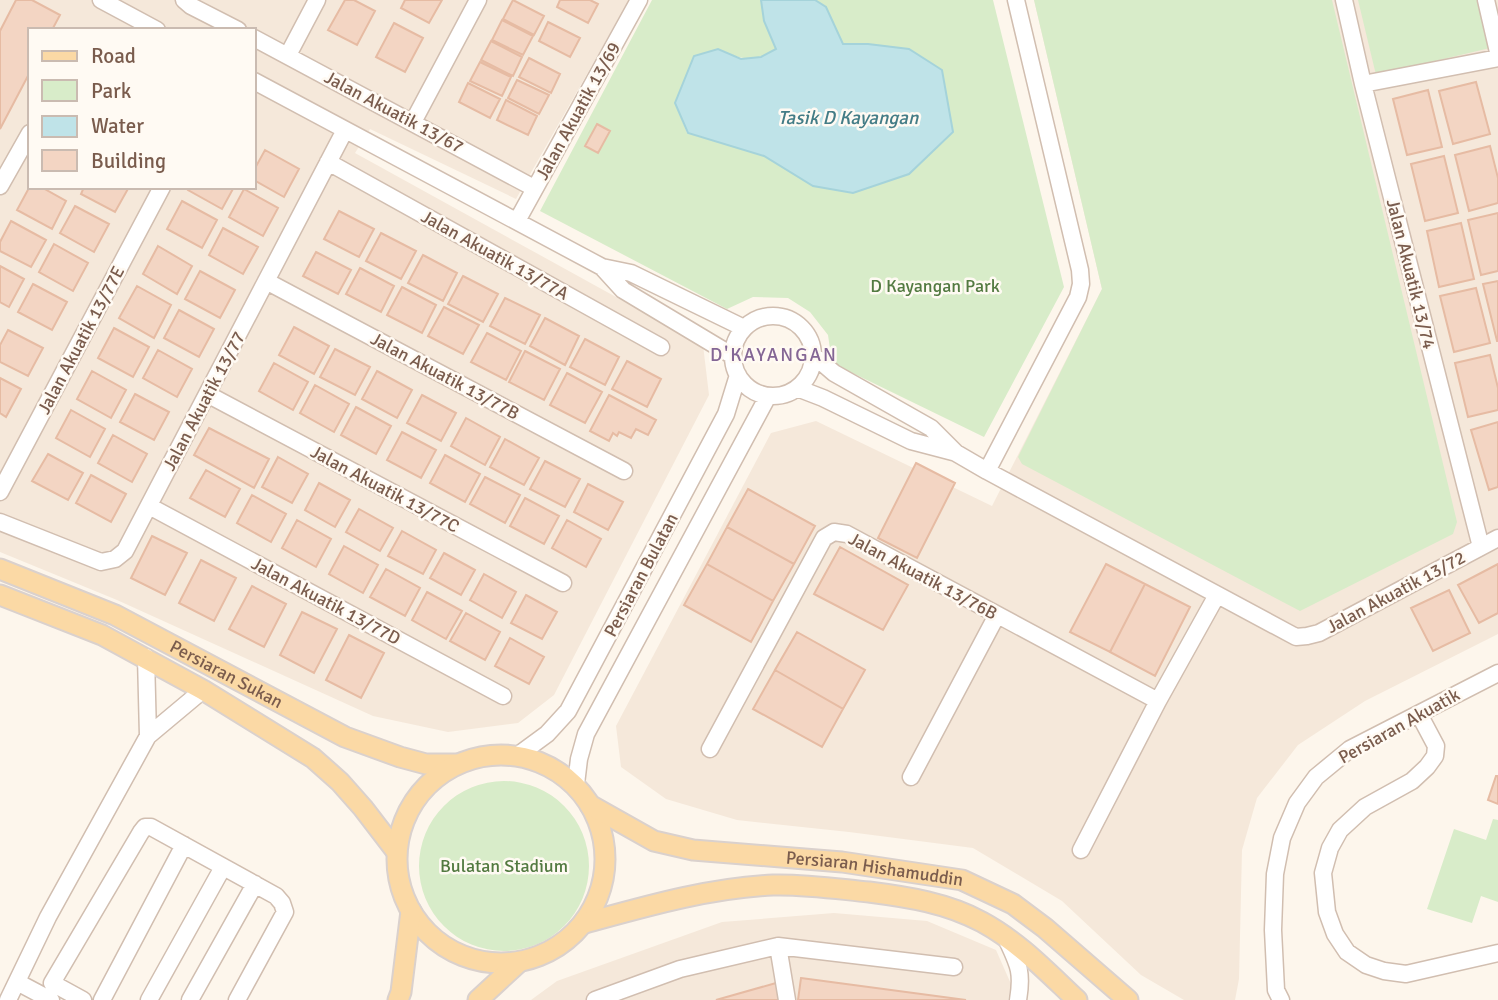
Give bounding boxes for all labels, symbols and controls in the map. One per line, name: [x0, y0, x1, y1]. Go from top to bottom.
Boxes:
legend: [28, 28, 256, 189]
street label: Jalan Akuatik 13/69: [531, 38, 625, 184]
text: Road: [91, 43, 136, 69]
street label: Jalan Akuatik 13/67: [321, 66, 467, 158]
text: Park: [91, 78, 132, 104]
water label: Tasik D Kayangan: [778, 106, 919, 130]
text: Water: [91, 113, 144, 139]
text: Building: [91, 148, 166, 174]
street label: Jalan Akuatik 13/74: [1382, 197, 1440, 352]
street label: Jalan Akuatik 13/77A: [417, 205, 573, 305]
street label: Jalan Akuatik 13/77E: [33, 262, 129, 418]
park label: D Kayangan Park: [870, 275, 1000, 297]
street label: Jalan Akuatik 13/77: [158, 328, 250, 474]
street label: Jalan Akuatik 13/77B: [367, 328, 523, 425]
district label: D'KAYANGAN: [710, 343, 838, 367]
street label: Jalan Akuatik 13/77C: [307, 441, 463, 538]
street label: Persiaran Bulatan: [599, 509, 683, 641]
street label: Jalan Akuatik 13/76B: [845, 528, 1001, 625]
street label: Jalan Akuatik 13/72: [1323, 546, 1469, 638]
street label: Jalan Akuatik 13/77D: [248, 552, 404, 650]
street label: Persiaran Sukan: [166, 635, 287, 713]
street label: Persiaran Akuatik: [1334, 684, 1464, 768]
street label: Persiaran Hishamuddin: [785, 847, 965, 891]
park label: Bulatan Stadium: [440, 855, 568, 877]

